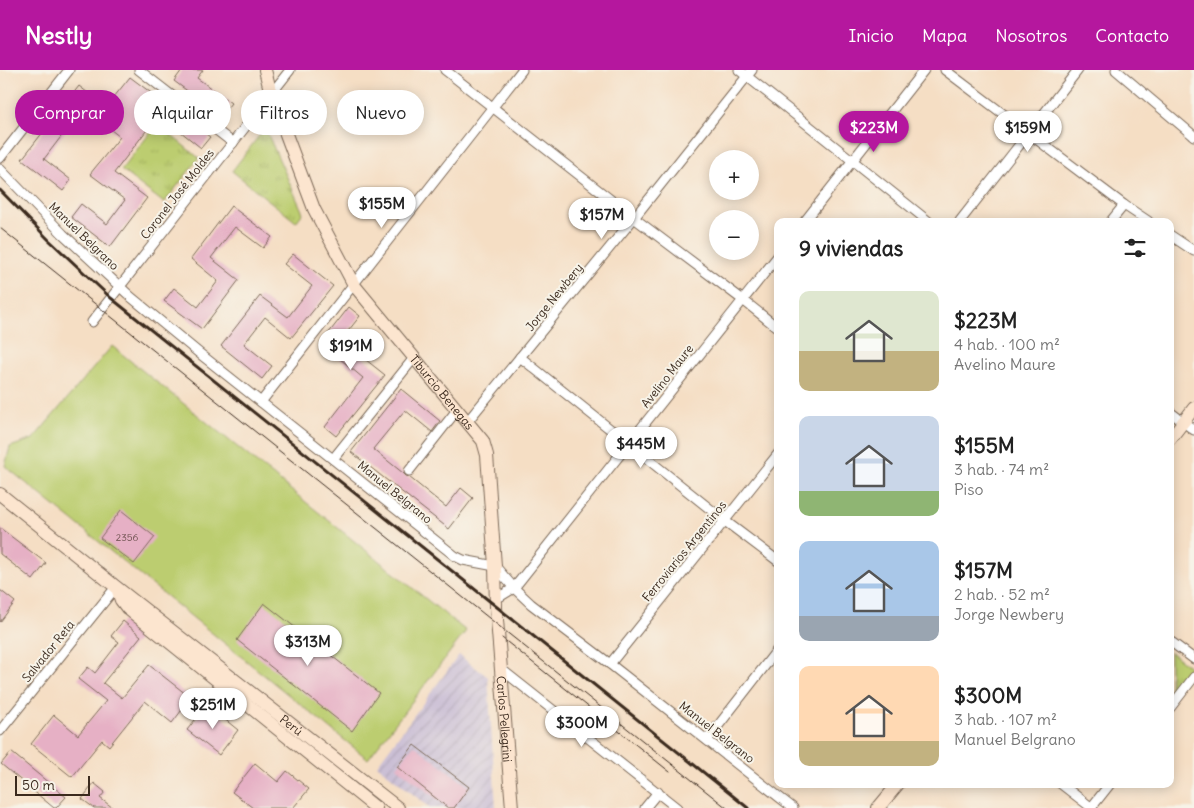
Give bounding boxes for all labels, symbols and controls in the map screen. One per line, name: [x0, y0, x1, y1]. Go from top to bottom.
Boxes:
text: Nestly: [25, 20, 92, 50]
text: Inicio: [848, 24, 894, 47]
text: Mapa: [922, 24, 967, 47]
text: Nosotros: [995, 24, 1067, 47]
text: Contacto: [1095, 24, 1169, 47]
chip: Comprar: [15, 90, 124, 135]
chip: Alquilar: [134, 90, 231, 135]
chip: Filtros: [241, 90, 327, 135]
chip: Nuevo: [337, 90, 424, 135]
pin: $223M: [839, 111, 909, 153]
pin: $159M: [993, 111, 1063, 153]
text: $223M: [850, 117, 898, 137]
text: $159M: [1005, 117, 1051, 137]
street label: Coronel José Moldes: [137, 146, 217, 242]
map controls: [709, 150, 759, 260]
button: +: [709, 150, 759, 200]
pin: $155M: [347, 186, 417, 229]
text: $155M: [359, 193, 405, 213]
pin: $157M: [567, 198, 637, 240]
street label: Manuel Belgrano: [46, 199, 122, 273]
text: $157M: [580, 204, 624, 224]
button: −: [709, 210, 759, 260]
icon: filters: [1121, 234, 1149, 262]
text: 9 viviendas: [799, 235, 903, 262]
street label: Jorge Newbery: [522, 260, 586, 334]
text: $223M: [954, 307, 1018, 334]
icon: home: [839, 311, 899, 371]
pin: $191M: [316, 328, 386, 371]
text: 4 hab. · 100 m²: [954, 334, 1060, 354]
text: $191M: [329, 335, 373, 355]
street label: Avelino Maure: [638, 341, 696, 411]
street label: Tiburcio Benegas: [407, 351, 478, 432]
text: Avelino Maure: [954, 354, 1056, 374]
pin: $445M: [606, 426, 676, 469]
text: $155M: [954, 432, 1015, 459]
text: $445M: [616, 433, 666, 453]
icon: home: [839, 436, 899, 496]
street label: Manuel Belgrano: [355, 457, 435, 527]
text: 3 hab. · 74 m²: [954, 459, 1049, 479]
text: Piso: [954, 479, 983, 499]
street label: Ferroviarios Argentinos: [639, 498, 729, 604]
house number: 2356: [116, 531, 139, 544]
text: $157M: [954, 557, 1013, 584]
icon: home: [839, 561, 899, 621]
text: 2 hab. · 52 m²: [954, 584, 1050, 604]
text: Jorge Newbery: [954, 604, 1064, 624]
street label: Salvador Reta: [19, 617, 78, 685]
pin: $313M: [273, 624, 343, 667]
text: $313M: [285, 631, 331, 651]
street label: Carlos Pellegrini: [494, 675, 516, 763]
text: $300M: [954, 682, 1022, 709]
icon: home: [839, 686, 899, 746]
pin: $251M: [178, 688, 248, 730]
text: $251M: [190, 694, 236, 714]
street label: Manuel Belgrano: [676, 698, 758, 766]
pin: $300M: [547, 706, 617, 748]
text: 3 hab. · 107 m²: [954, 709, 1057, 729]
street label: Perú: [277, 711, 306, 738]
text: $300M: [556, 712, 608, 732]
text: Manuel Belgrano: [954, 729, 1076, 749]
scale bar: [15, 773, 90, 796]
text: 50 m: [22, 776, 55, 794]

